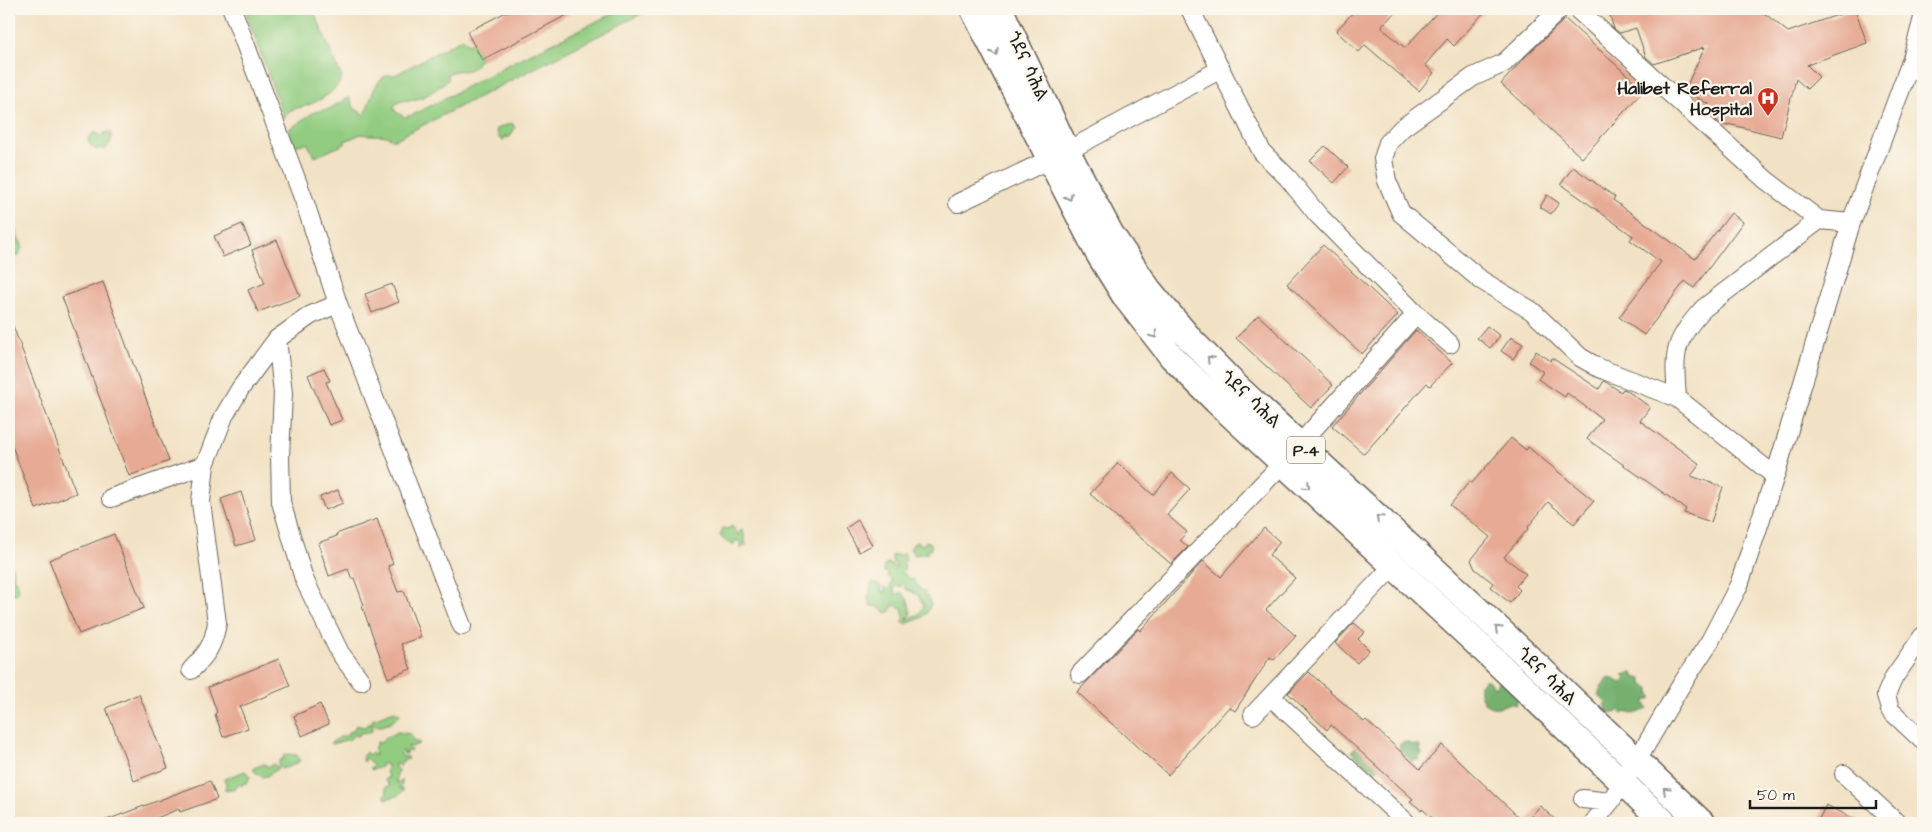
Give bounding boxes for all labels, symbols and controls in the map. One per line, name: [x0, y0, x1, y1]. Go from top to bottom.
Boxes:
street label: ጎደና ሳሕል: [1001, 27, 1055, 105]
one-way arrow: [989, 47, 999, 56]
place label: Halibet Referral Hospital: [1617, 76, 1752, 122]
hospital icon: Halibet Referral Hospital: [1756, 86, 1780, 117]
one-way arrow: [1063, 192, 1073, 201]
one-way arrow: [1149, 329, 1157, 338]
one-way arrow: [1207, 356, 1216, 365]
street label: ጎደና ሳሕል: [1215, 365, 1286, 434]
road number: P-4: [1287, 436, 1325, 464]
one-way arrow: [1302, 480, 1311, 489]
one-way arrow: [1376, 515, 1385, 524]
one-way arrow: [1495, 626, 1504, 635]
street label: ጎደና ሳሕል: [1511, 642, 1582, 711]
scale bar: [1750, 777, 1876, 809]
text: 50 m: [1757, 785, 1795, 806]
one-way arrow: [1663, 787, 1672, 796]

